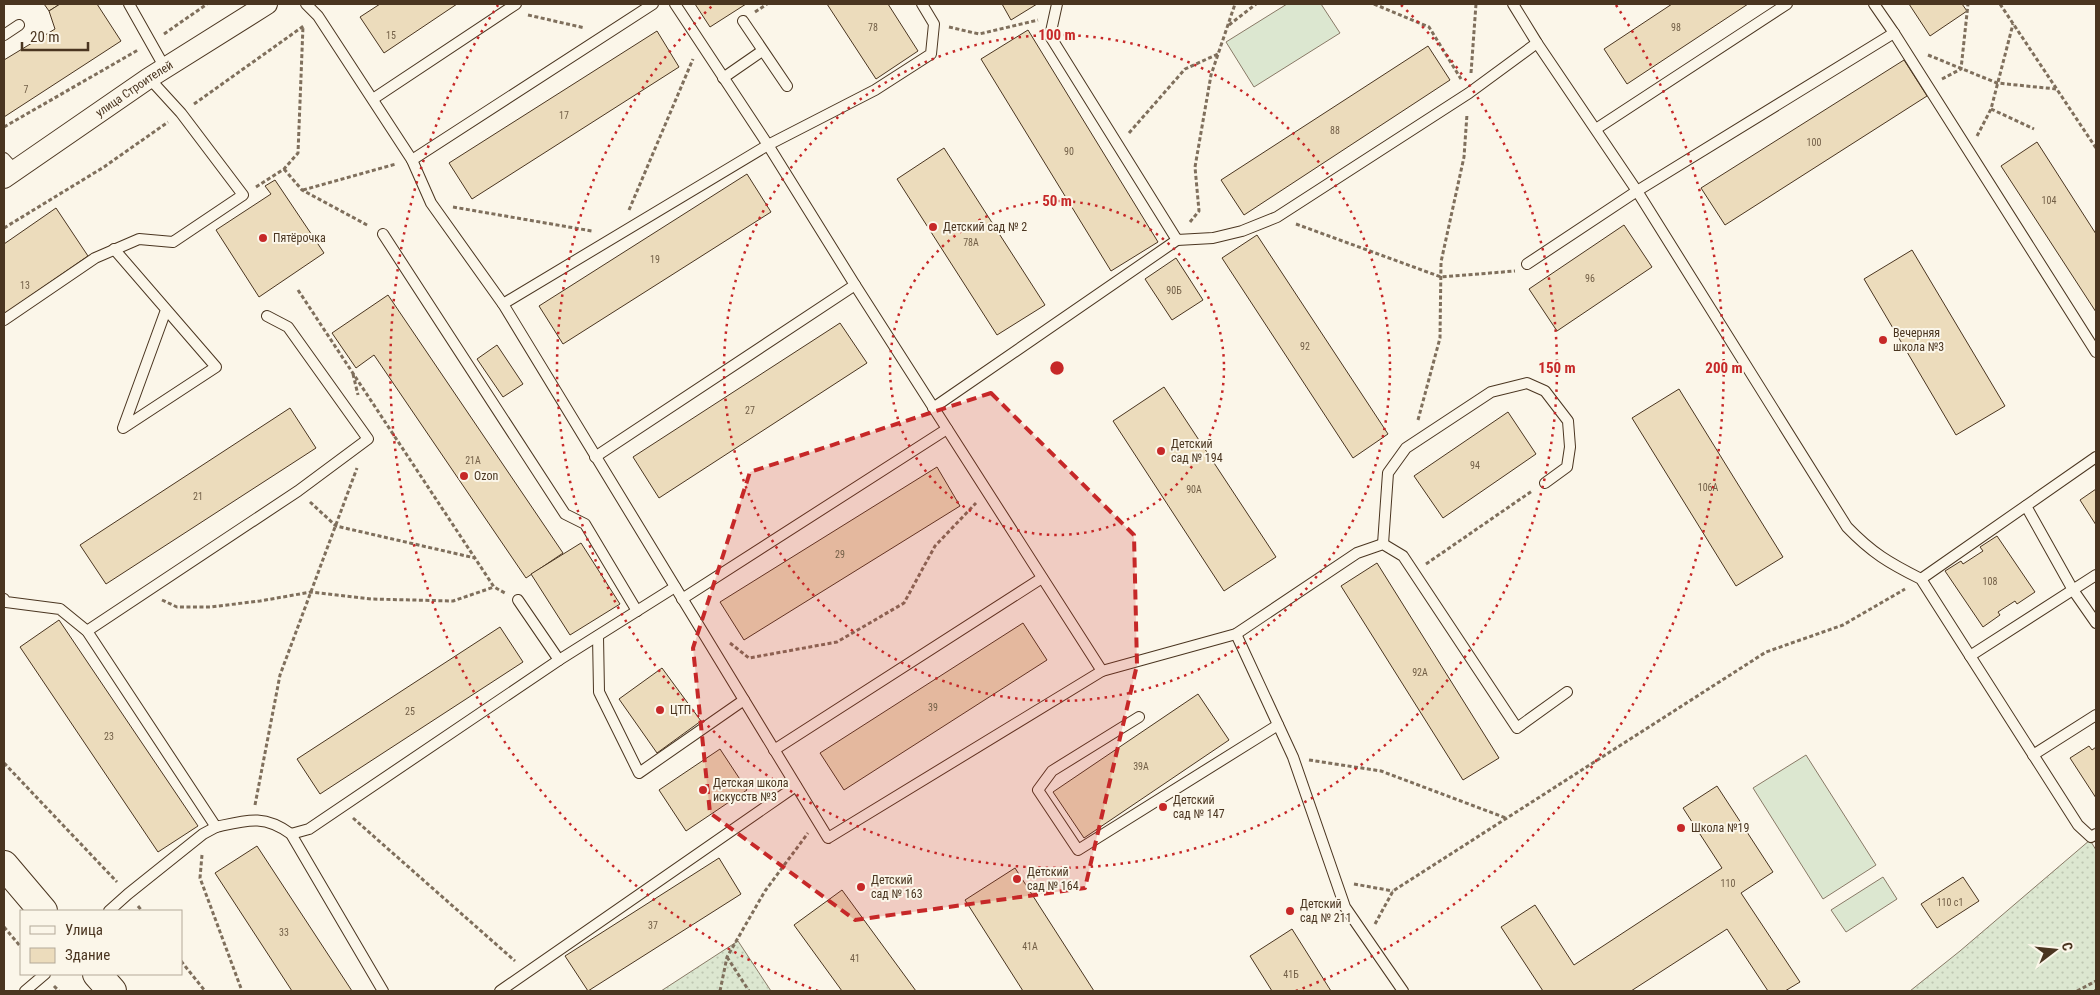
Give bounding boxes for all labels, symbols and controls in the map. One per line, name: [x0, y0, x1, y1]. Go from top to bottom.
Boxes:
scale bar: [22, 20, 89, 52]
house number: 78: [868, 22, 878, 33]
house number: 98: [1671, 22, 1681, 33]
text: 100 m: [1038, 26, 1076, 44]
text: 20 m: [30, 28, 60, 46]
house number: 15: [386, 30, 396, 41]
street label: улица Строителей: [93, 58, 175, 120]
house number: 7: [24, 84, 29, 95]
house number: 17: [559, 110, 569, 121]
house number: 88: [1330, 125, 1340, 136]
house number: 100: [1807, 137, 1821, 148]
house number: 90: [1064, 146, 1074, 157]
text: 50 m: [1042, 192, 1072, 210]
house number: 104: [2042, 195, 2056, 206]
place label: Детский сад № 2: [943, 220, 1027, 234]
marker: Детский сад № 2: [927, 221, 939, 233]
place label: Пятёрочка: [273, 231, 326, 245]
marker: Пятёрочка: [257, 232, 269, 244]
house number: 78А: [963, 237, 979, 248]
house number: 19: [650, 254, 660, 265]
house number: 96: [1585, 273, 1595, 284]
house number: 13: [20, 280, 30, 291]
house number: 90Б: [1166, 285, 1182, 296]
place label: Вечерняя школа №3: [1893, 326, 1944, 354]
marker: Вечерняя школа №3: [1877, 334, 1889, 346]
house number: 92: [1300, 341, 1310, 352]
centre of rings: [1048, 359, 1066, 377]
text: 150 m: [1538, 359, 1576, 377]
text: 200 m: [1705, 359, 1743, 377]
house number: 27: [745, 405, 755, 416]
place label: Детский сад № 194: [1171, 437, 1223, 465]
marker: Детский сад № 194: [1155, 445, 1167, 457]
house number: 21А: [465, 455, 481, 466]
house number: 94: [1470, 460, 1480, 471]
place label: Ozon: [474, 469, 498, 483]
marker: Ozon: [458, 470, 470, 482]
house number: 106А: [1698, 482, 1719, 493]
house number: 90А: [1186, 484, 1202, 495]
house number: 21: [193, 491, 203, 502]
house number: 29: [835, 549, 845, 560]
house number: 108: [1983, 576, 1997, 587]
house number: 92А: [1412, 667, 1428, 678]
house number: 39: [928, 702, 938, 713]
place label: ЦТП: [670, 703, 691, 717]
marker: ЦТП: [654, 704, 666, 716]
house number: 25: [405, 706, 415, 717]
house number: 23: [104, 731, 114, 742]
house number: 39А: [1133, 761, 1149, 772]
place label: Детская школа искусств №3: [713, 776, 789, 804]
marker: Детская школа искусств №3: [697, 784, 709, 796]
place label: Детский сад № 147: [1173, 793, 1225, 821]
marker: Детский сад № 147: [1157, 801, 1169, 813]
place label: Школа №19: [1691, 821, 1750, 835]
marker: Школа №19: [1675, 822, 1687, 834]
place label: Детский сад № 164: [1027, 865, 1079, 893]
place label: Детский сад № 163: [871, 873, 923, 901]
marker: Детский сад № 164: [1011, 873, 1023, 885]
house number: 110: [1721, 878, 1735, 889]
marker: Детский сад № 163: [855, 881, 867, 893]
place label: Детский сад № 211: [1300, 897, 1352, 925]
house number: 110 с1: [1937, 897, 1963, 908]
marker: Детский сад № 211: [1284, 905, 1296, 917]
legend: [20, 910, 182, 975]
house number: 37: [648, 920, 658, 931]
text: Улица: [65, 921, 103, 939]
north arrow: [2030, 925, 2080, 975]
house number: 33: [279, 927, 289, 938]
text: С: [2059, 940, 2076, 952]
house number: 41А: [1022, 941, 1038, 952]
text: Здание: [65, 946, 110, 964]
house number: 41: [850, 953, 860, 964]
house number: 41Б: [1283, 969, 1299, 980]

